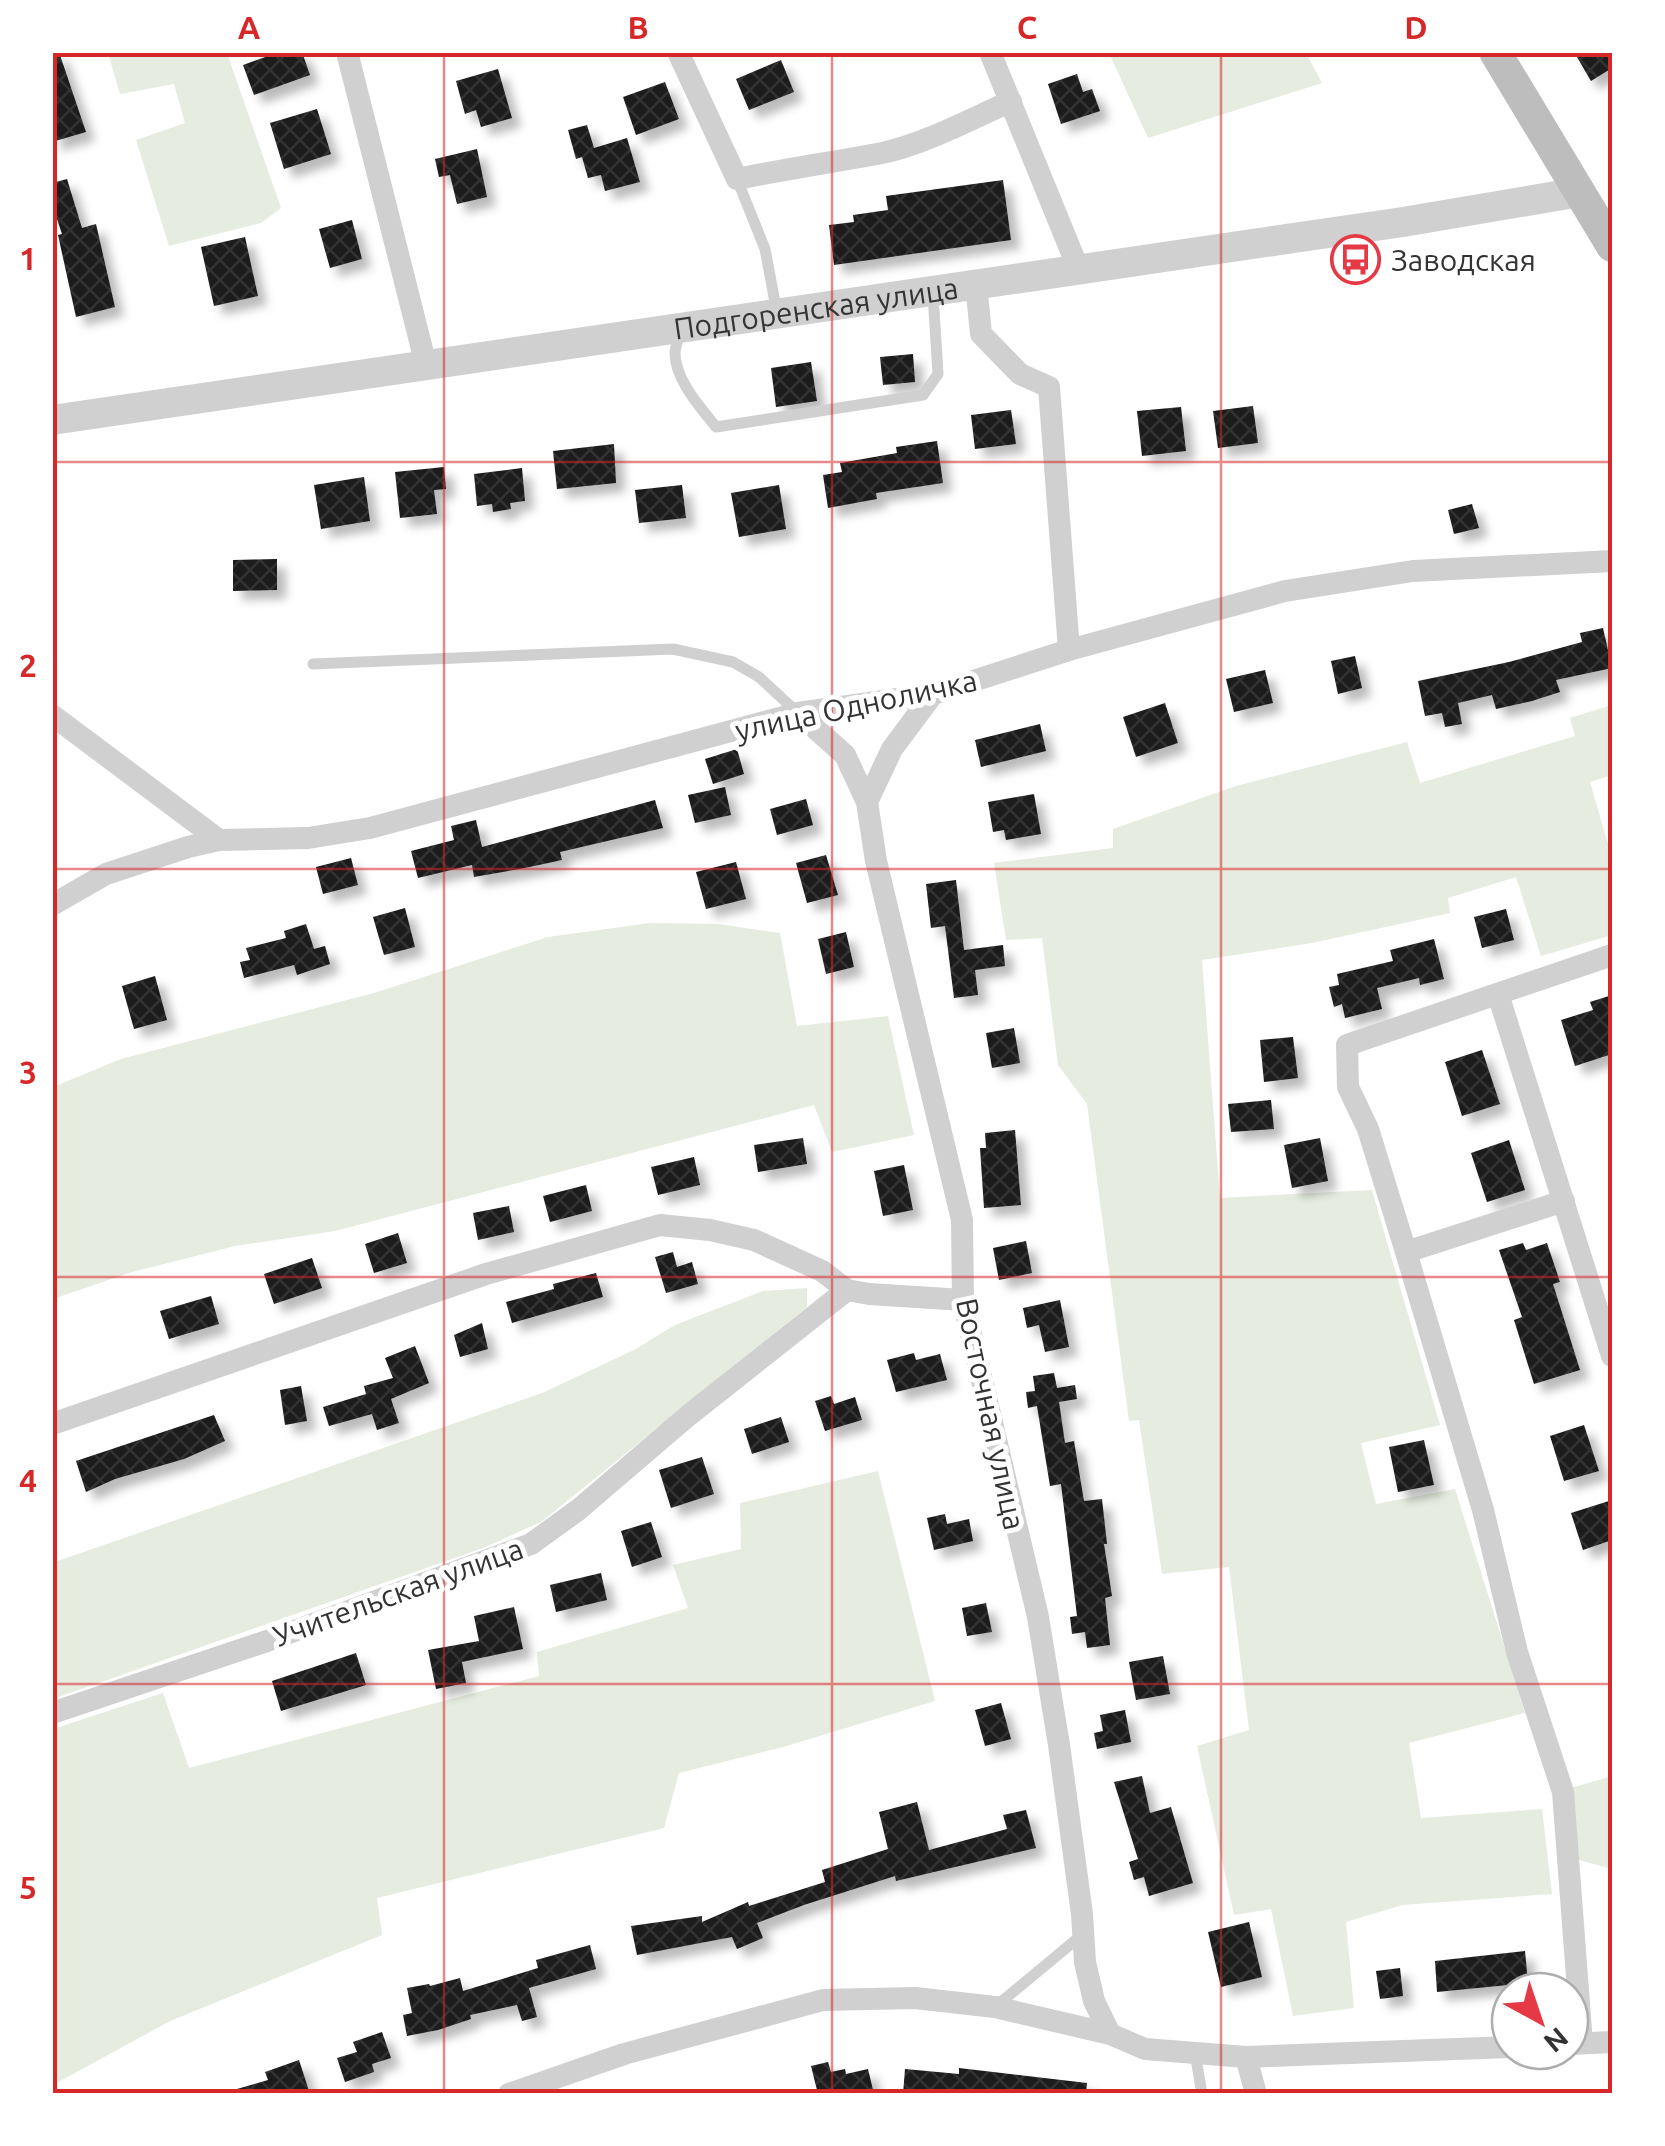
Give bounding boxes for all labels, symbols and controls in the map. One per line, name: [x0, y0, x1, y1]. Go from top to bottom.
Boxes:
text: A: [238, 9, 261, 45]
text: B: [627, 9, 649, 45]
text: C: [1017, 9, 1037, 45]
text: D: [1404, 9, 1428, 45]
bus stop icon: Заводская: [1330, 234, 1382, 286]
text: 1: [19, 240, 37, 276]
place label: Заводская: [1391, 243, 1536, 277]
street label: Подгоренская улица: [671, 270, 960, 346]
text: 2: [19, 647, 37, 683]
street label: улица Одноличка: [732, 663, 980, 747]
text: 3: [19, 1054, 37, 1090]
street label: Восточная улица: [950, 1295, 1032, 1533]
text: 4: [19, 1462, 37, 1498]
street label: Учительская улица: [268, 1531, 528, 1653]
text: 5: [19, 1869, 37, 1905]
north arrow: [1490, 1971, 1590, 2071]
text: N: [1538, 2022, 1574, 2059]

